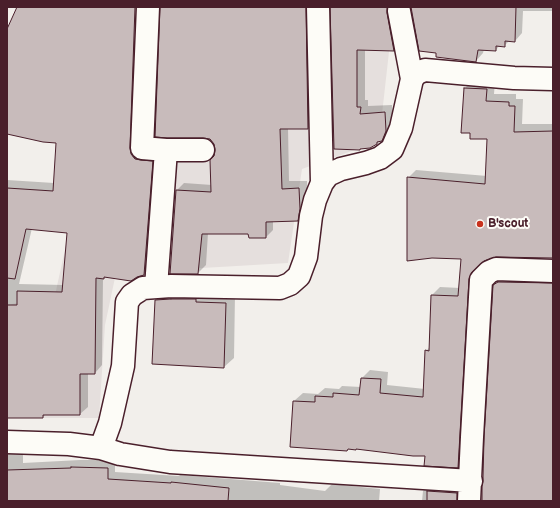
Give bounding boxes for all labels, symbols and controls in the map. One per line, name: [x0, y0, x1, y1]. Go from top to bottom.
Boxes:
place label: B'scout: [488, 217, 528, 231]
marker: B'scout: [475, 219, 485, 229]

